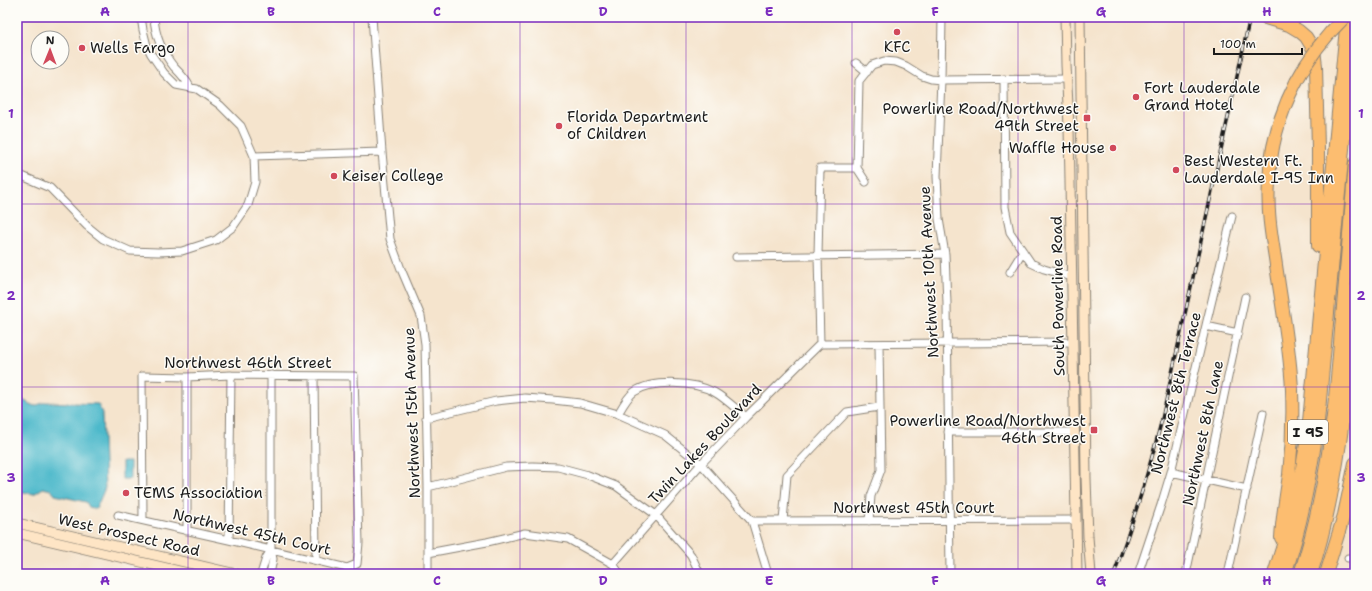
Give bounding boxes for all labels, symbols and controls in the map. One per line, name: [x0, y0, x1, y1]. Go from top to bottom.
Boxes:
text: A: [100, 3, 110, 20]
text: B: [267, 3, 275, 20]
text: C: [433, 3, 441, 20]
text: D: [598, 3, 608, 20]
text: E: [765, 3, 774, 20]
text: F: [931, 3, 939, 20]
text: G: [1096, 3, 1107, 20]
text: H: [1262, 3, 1272, 20]
marker: KFC: [892, 27, 902, 37]
north arrow: [30, 30, 70, 70]
scale bar: [1214, 30, 1302, 56]
text: N: [46, 33, 55, 48]
text: 100 m: [1220, 36, 1256, 52]
place label: KFC: [884, 37, 910, 57]
place label: Wells Fargo: [90, 38, 175, 58]
marker: Wells Fargo: [77, 43, 87, 53]
place label: Fort Lauderdale Grand Hotel: [1144, 78, 1261, 115]
marker: Fort Lauderdale Grand Hotel: [1131, 92, 1141, 102]
place label: Powerline Road/Northwest 49th Street: [882, 99, 1079, 136]
text: 1: [8, 105, 14, 122]
text: 1: [1358, 105, 1364, 122]
place label: Florida Department of Children: [567, 107, 708, 144]
marker: Powerline Road/Northwest 49th Street: [1082, 113, 1092, 123]
marker: Florida Department of Children: [554, 121, 564, 131]
place label: Waffle House: [1009, 138, 1105, 158]
marker: Waffle House: [1108, 143, 1118, 153]
place label: Best Western Ft. Lauderdale I-95 Inn: [1184, 151, 1334, 188]
marker: Best Western Ft. Lauderdale I-95 Inn: [1171, 165, 1181, 175]
place label: Keiser College: [342, 166, 444, 186]
marker: Keiser College: [329, 171, 339, 181]
street label: Northwest 10th Avenue: [915, 186, 943, 358]
street label: South Powerline Road: [1047, 215, 1069, 376]
text: 2: [6, 287, 16, 304]
text: 2: [1356, 287, 1366, 304]
street label: Northwest 8th Terrace: [1146, 310, 1206, 476]
street label: Northwest 15th Avenue: [399, 327, 425, 499]
street label: Northwest 46th Street: [164, 353, 332, 373]
street label: Northwest 8th Lane: [1178, 358, 1228, 508]
street label: Twin Lakes Boulevard: [644, 379, 766, 508]
place label: Powerline Road/Northwest 46th Street: [889, 411, 1086, 448]
road number: I 95: [1288, 420, 1328, 444]
marker: Powerline Road/Northwest 46th Street: [1089, 425, 1099, 435]
text: 3: [6, 469, 16, 486]
text: 3: [1356, 469, 1366, 486]
place label: TEMS Association: [134, 483, 263, 503]
marker: TEMS Association: [121, 488, 131, 498]
street label: Northwest 45th Court: [833, 498, 995, 518]
street label: Northwest 45th Court: [171, 504, 333, 560]
street label: West Prospect Road: [56, 509, 202, 561]
text: A: [100, 572, 110, 589]
text: B: [267, 572, 275, 589]
text: C: [433, 572, 441, 589]
text: D: [598, 572, 608, 589]
text: E: [765, 572, 774, 589]
text: F: [931, 572, 939, 589]
text: G: [1096, 572, 1107, 589]
text: H: [1262, 572, 1272, 589]

